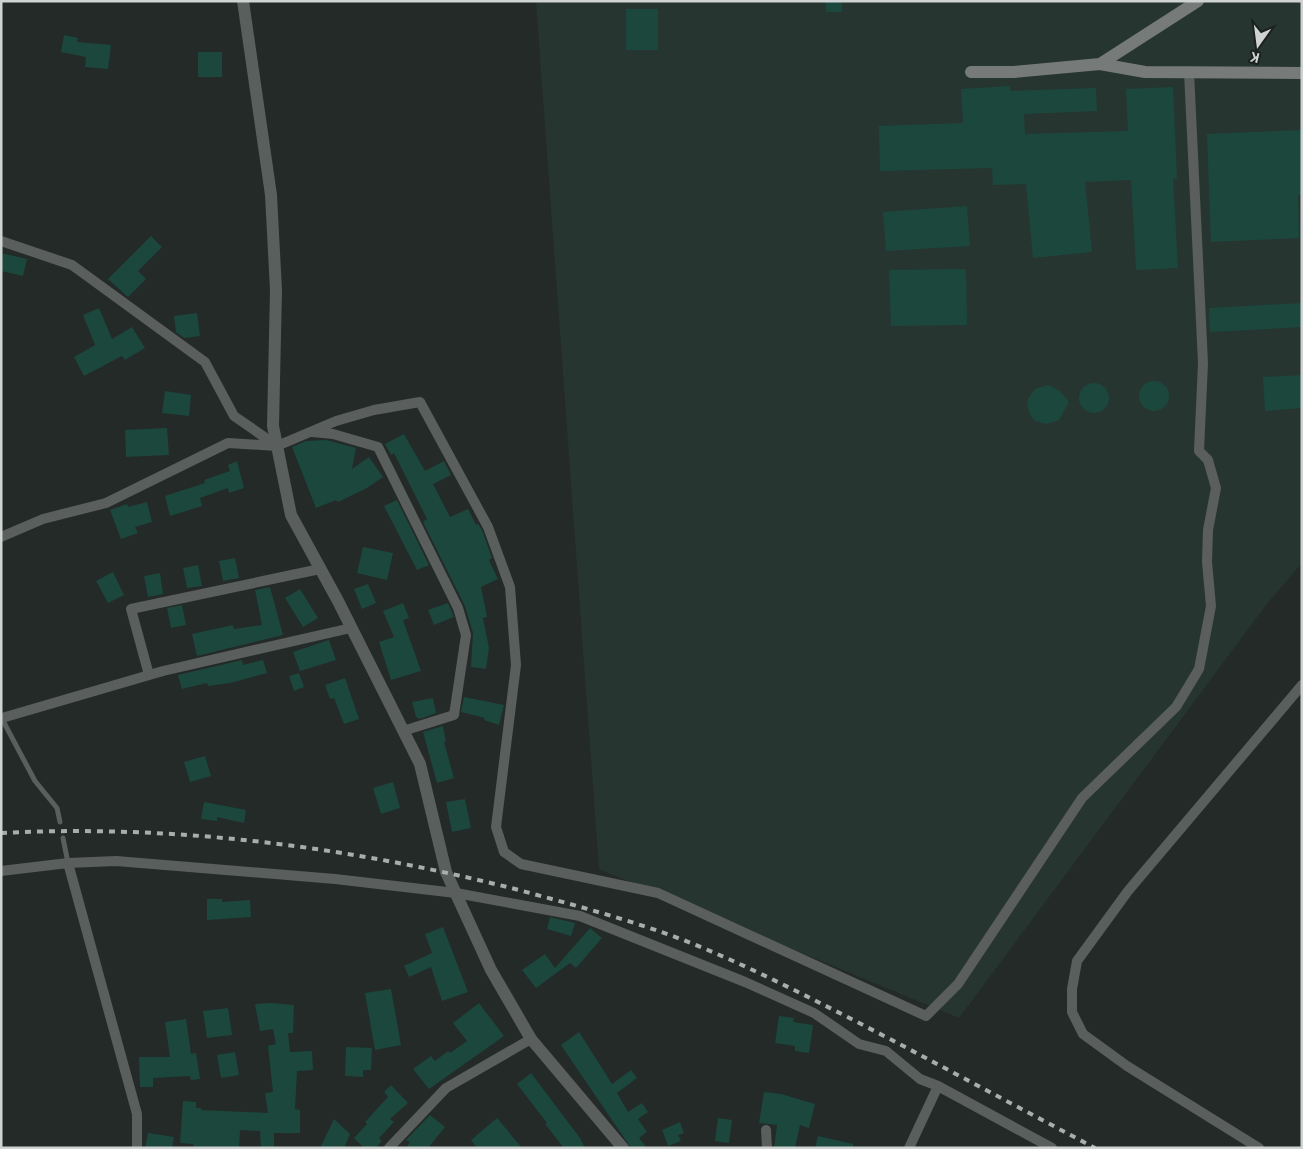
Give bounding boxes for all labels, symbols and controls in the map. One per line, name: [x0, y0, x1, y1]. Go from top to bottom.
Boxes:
north arrow: [1233, 20, 1283, 70]
text: K: [1248, 49, 1261, 67]

